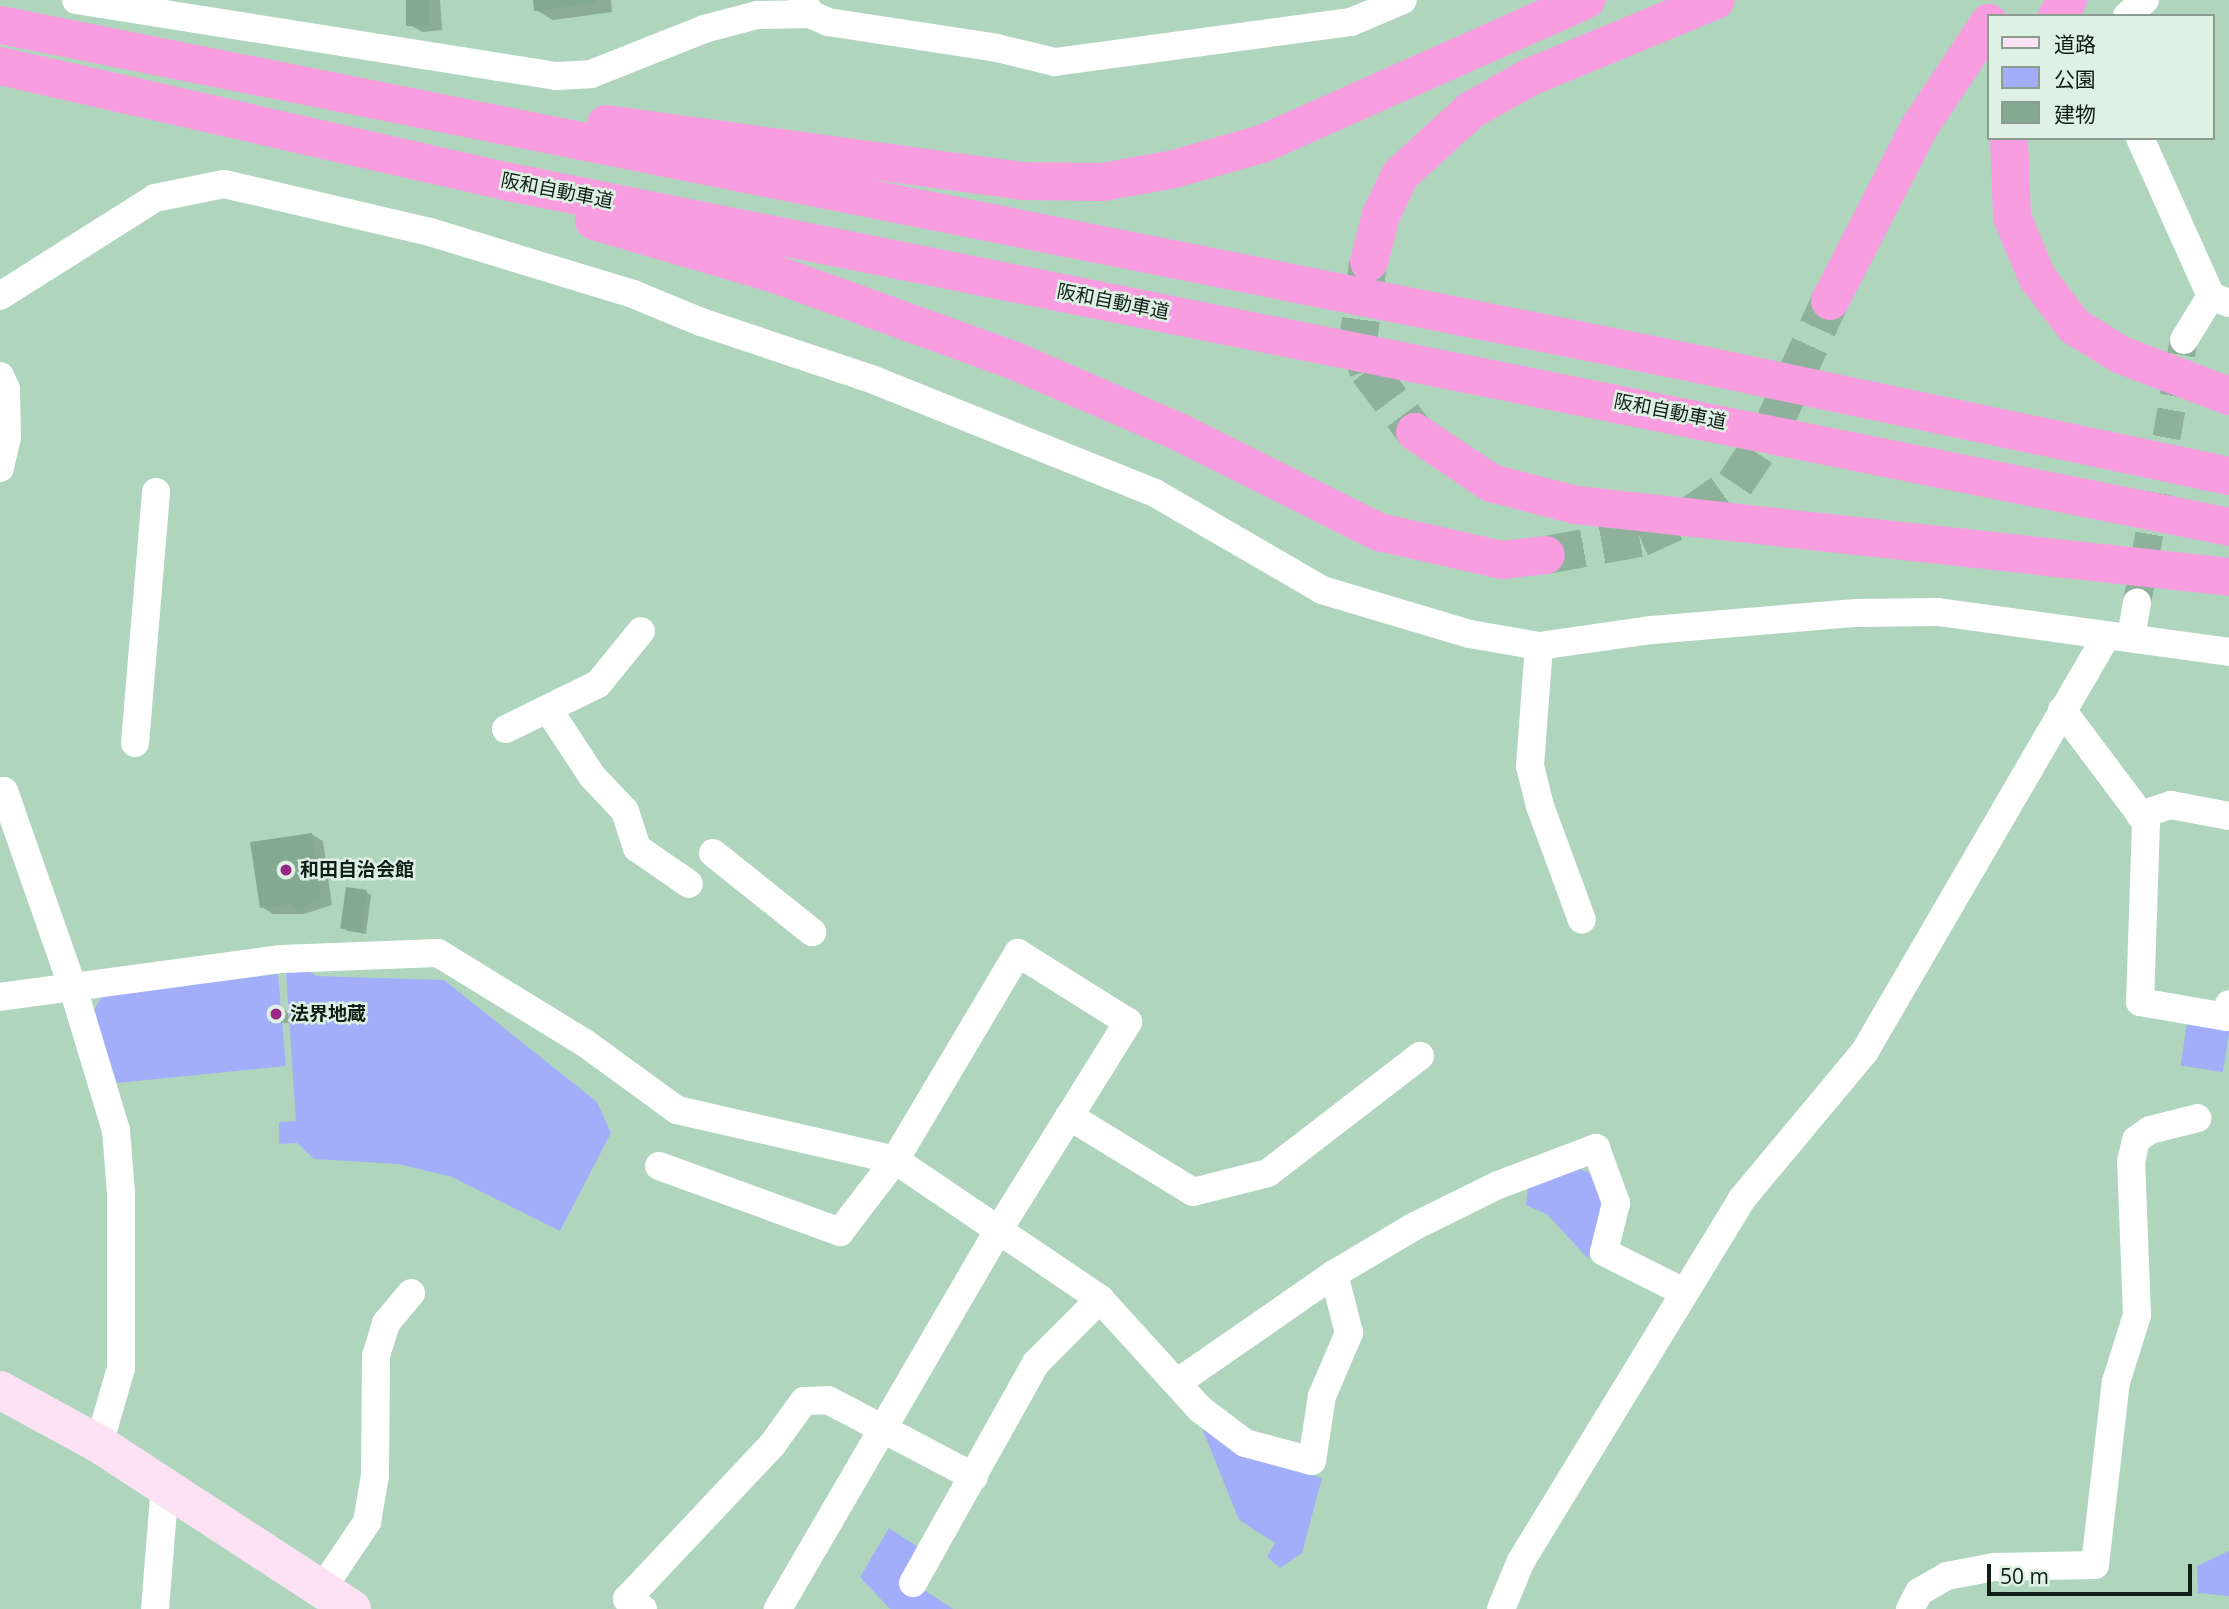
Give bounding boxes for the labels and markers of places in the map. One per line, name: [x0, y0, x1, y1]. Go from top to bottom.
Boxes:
place label: 和田自治会館: [300, 859, 414, 881]
marker: 和田自治会館: [278, 862, 294, 878]
place label: 法界地蔵: [290, 1003, 366, 1025]
marker: 法界地蔵: [268, 1006, 284, 1022]

